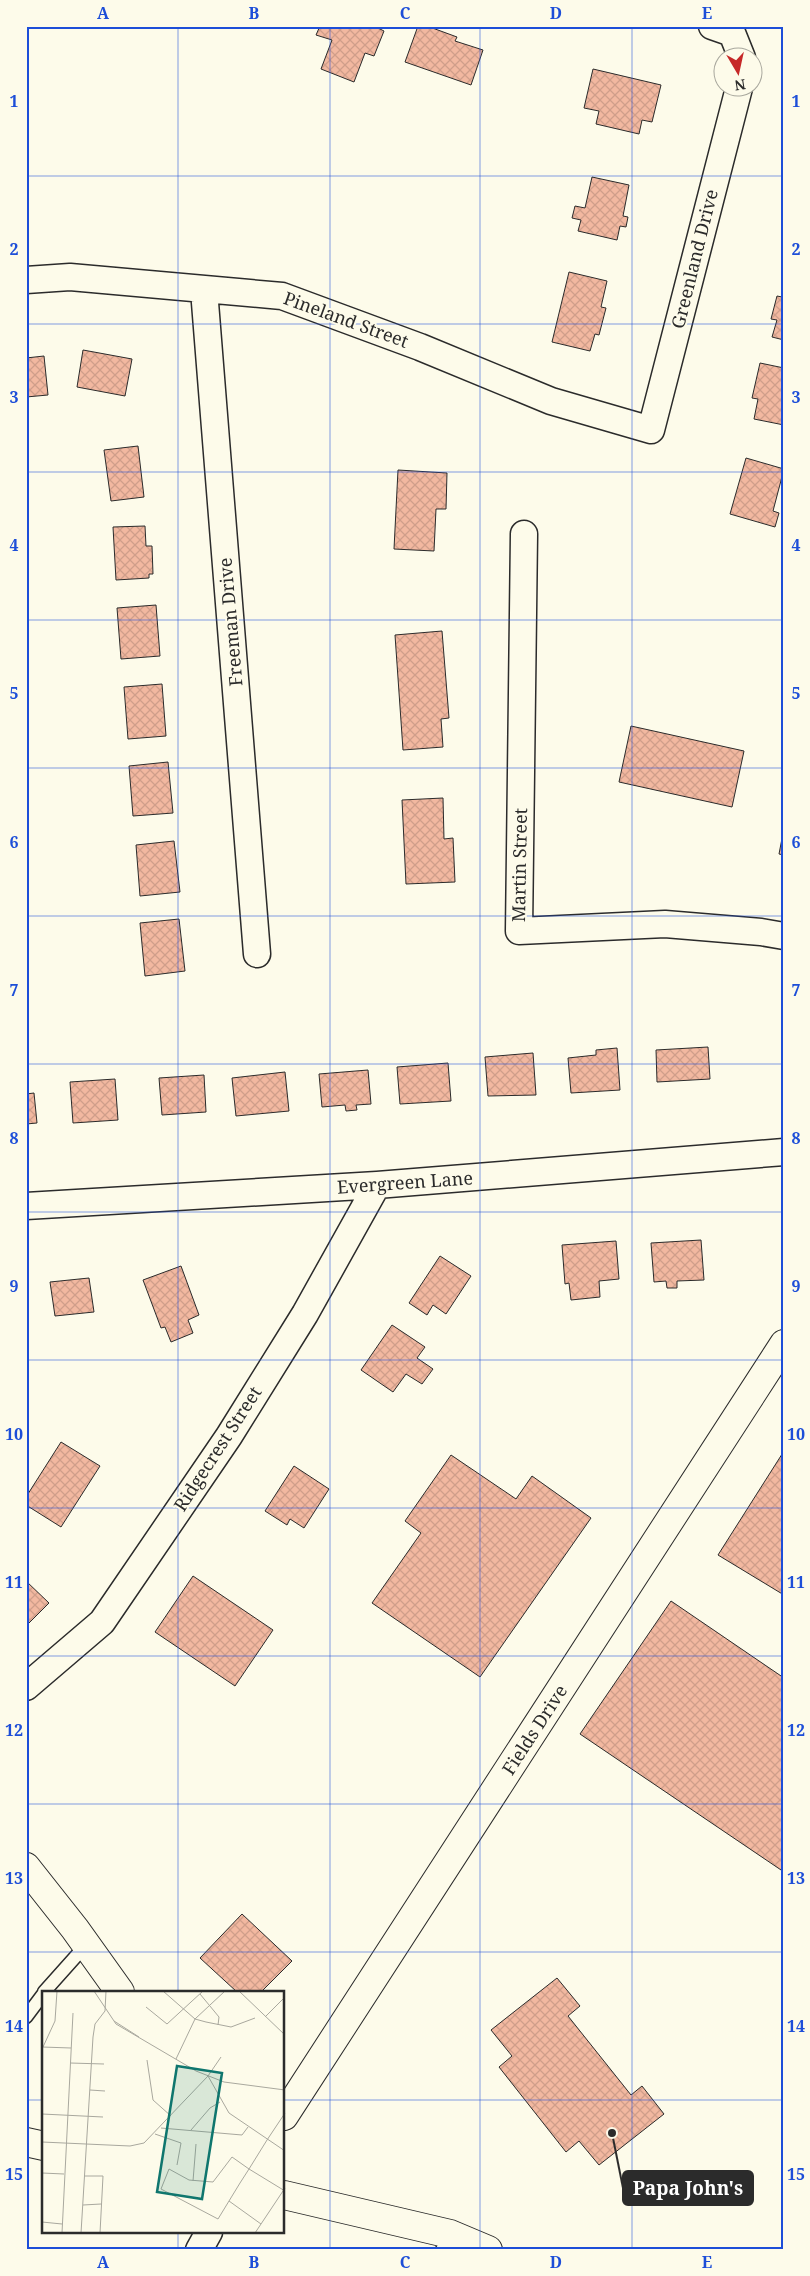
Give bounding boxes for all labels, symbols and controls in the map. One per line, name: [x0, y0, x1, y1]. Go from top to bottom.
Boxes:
text: A: [97, 2, 110, 24]
text: B: [249, 2, 260, 24]
text: C: [400, 2, 411, 24]
text: D: [550, 2, 562, 24]
text: E: [702, 2, 712, 24]
north arrow: [712, 48, 762, 98]
text: N: [733, 75, 747, 96]
text: 1: [9, 90, 19, 112]
text: 1: [791, 90, 801, 112]
street label: Greenland Drive: [665, 187, 723, 331]
text: 2: [9, 238, 19, 260]
text: 2: [791, 238, 801, 260]
street label: Pineland Street: [281, 285, 412, 353]
text: 3: [9, 386, 19, 408]
text: 3: [791, 386, 801, 408]
text: 4: [9, 534, 19, 556]
text: 4: [791, 534, 801, 556]
street label: Freeman Drive: [212, 557, 248, 687]
text: 5: [9, 682, 19, 704]
text: 5: [791, 682, 801, 704]
street label: Martin Street: [506, 808, 532, 922]
text: 6: [9, 831, 19, 853]
text: 6: [791, 831, 801, 853]
text: 7: [9, 979, 19, 1001]
text: 7: [791, 979, 801, 1001]
text: 8: [9, 1127, 19, 1149]
text: 8: [791, 1127, 801, 1149]
street label: Evergreen Lane: [336, 1165, 474, 1199]
text: 9: [9, 1275, 19, 1297]
text: 9: [791, 1275, 801, 1297]
street label: Ridgecrest Street: [168, 1381, 267, 1515]
text: 10: [5, 1423, 23, 1445]
text: 10: [787, 1423, 805, 1445]
text: 11: [5, 1571, 23, 1593]
text: 11: [787, 1571, 805, 1593]
street label: Fields Drive: [496, 1680, 572, 1779]
text: 12: [5, 1719, 23, 1741]
text: 12: [787, 1719, 805, 1741]
text: 13: [5, 1867, 23, 1889]
text: 13: [787, 1867, 805, 1889]
inset map: [42, 1991, 285, 2234]
text: 14: [5, 2015, 23, 2037]
text: 14: [787, 2015, 805, 2037]
text: 15: [5, 2163, 23, 2185]
text: 15: [787, 2163, 805, 2185]
callout: Papa John's: [623, 2171, 753, 2205]
text: Papa John's: [633, 2175, 743, 2201]
text: A: [97, 2251, 110, 2273]
text: B: [249, 2251, 260, 2273]
text: C: [400, 2251, 411, 2273]
text: D: [550, 2251, 562, 2273]
text: E: [702, 2251, 712, 2273]

